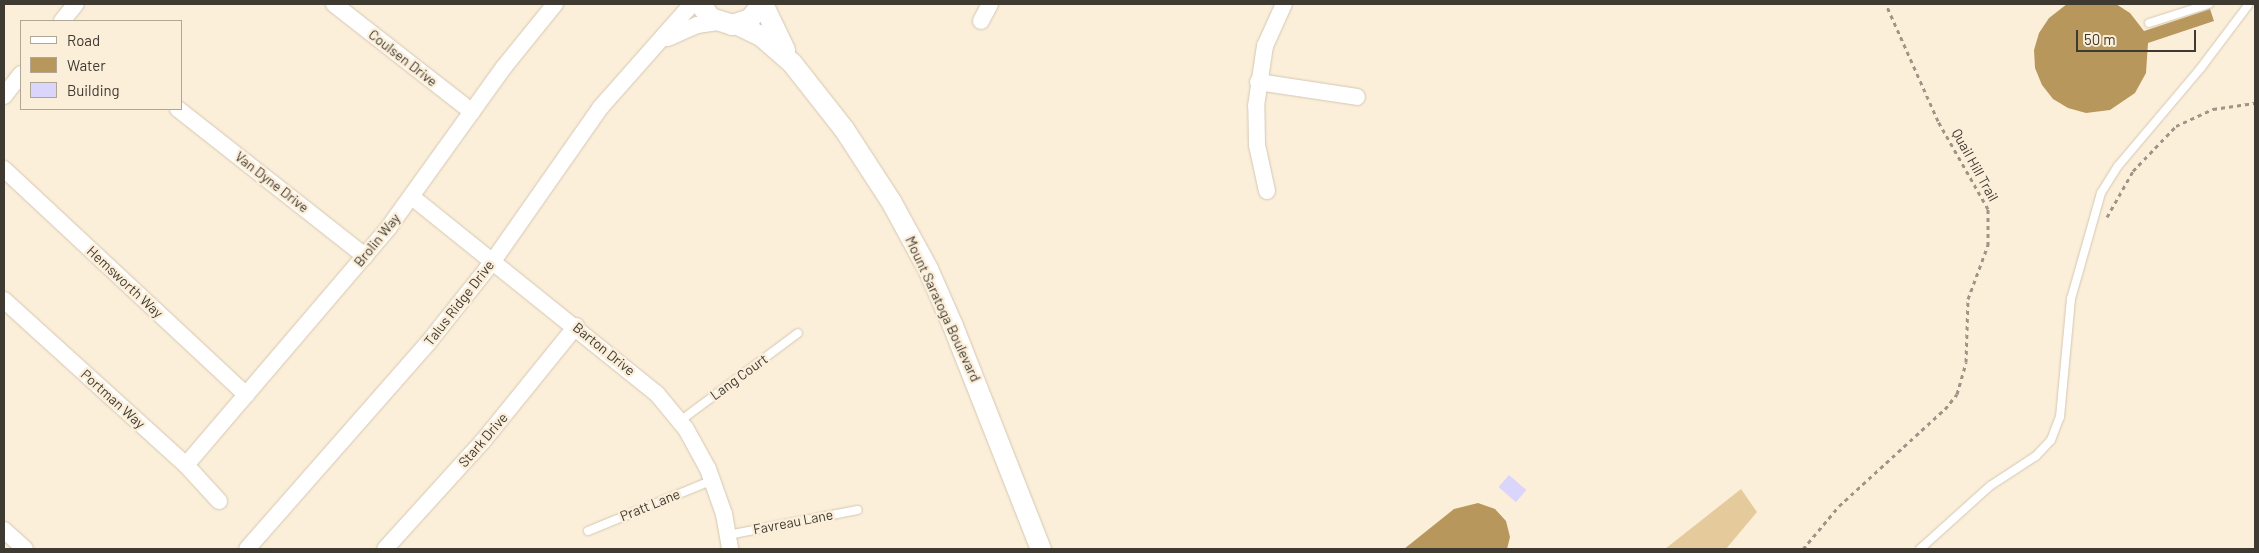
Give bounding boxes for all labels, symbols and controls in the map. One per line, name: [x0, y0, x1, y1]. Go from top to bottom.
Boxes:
legend: [20, 20, 182, 110]
scale bar: [2079, 20, 2199, 52]
street label: Coulsen Drive: [365, 26, 441, 90]
text: 50 m: [2084, 30, 2116, 48]
text: Road: [67, 31, 100, 49]
text: Water: [67, 56, 106, 74]
text: Building: [67, 81, 120, 99]
street label: Quail Hill Trail: [1948, 126, 2002, 204]
street label: Van Dyne Drive: [232, 148, 312, 216]
street label: Brolin Way: [350, 210, 404, 270]
street label: Mount Saratoga Boulevard: [902, 234, 984, 384]
street label: Hemsworth Way: [83, 242, 167, 322]
street label: Talus Ridge Drive: [420, 257, 498, 349]
street label: Barton Drive: [569, 319, 639, 379]
street label: Lang Court: [707, 351, 771, 403]
street label: Portman Way: [78, 366, 148, 432]
street label: Stark Drive: [455, 409, 511, 471]
street label: Pratt Lane: [617, 485, 683, 525]
street label: Favreau Lane: [752, 506, 834, 538]

